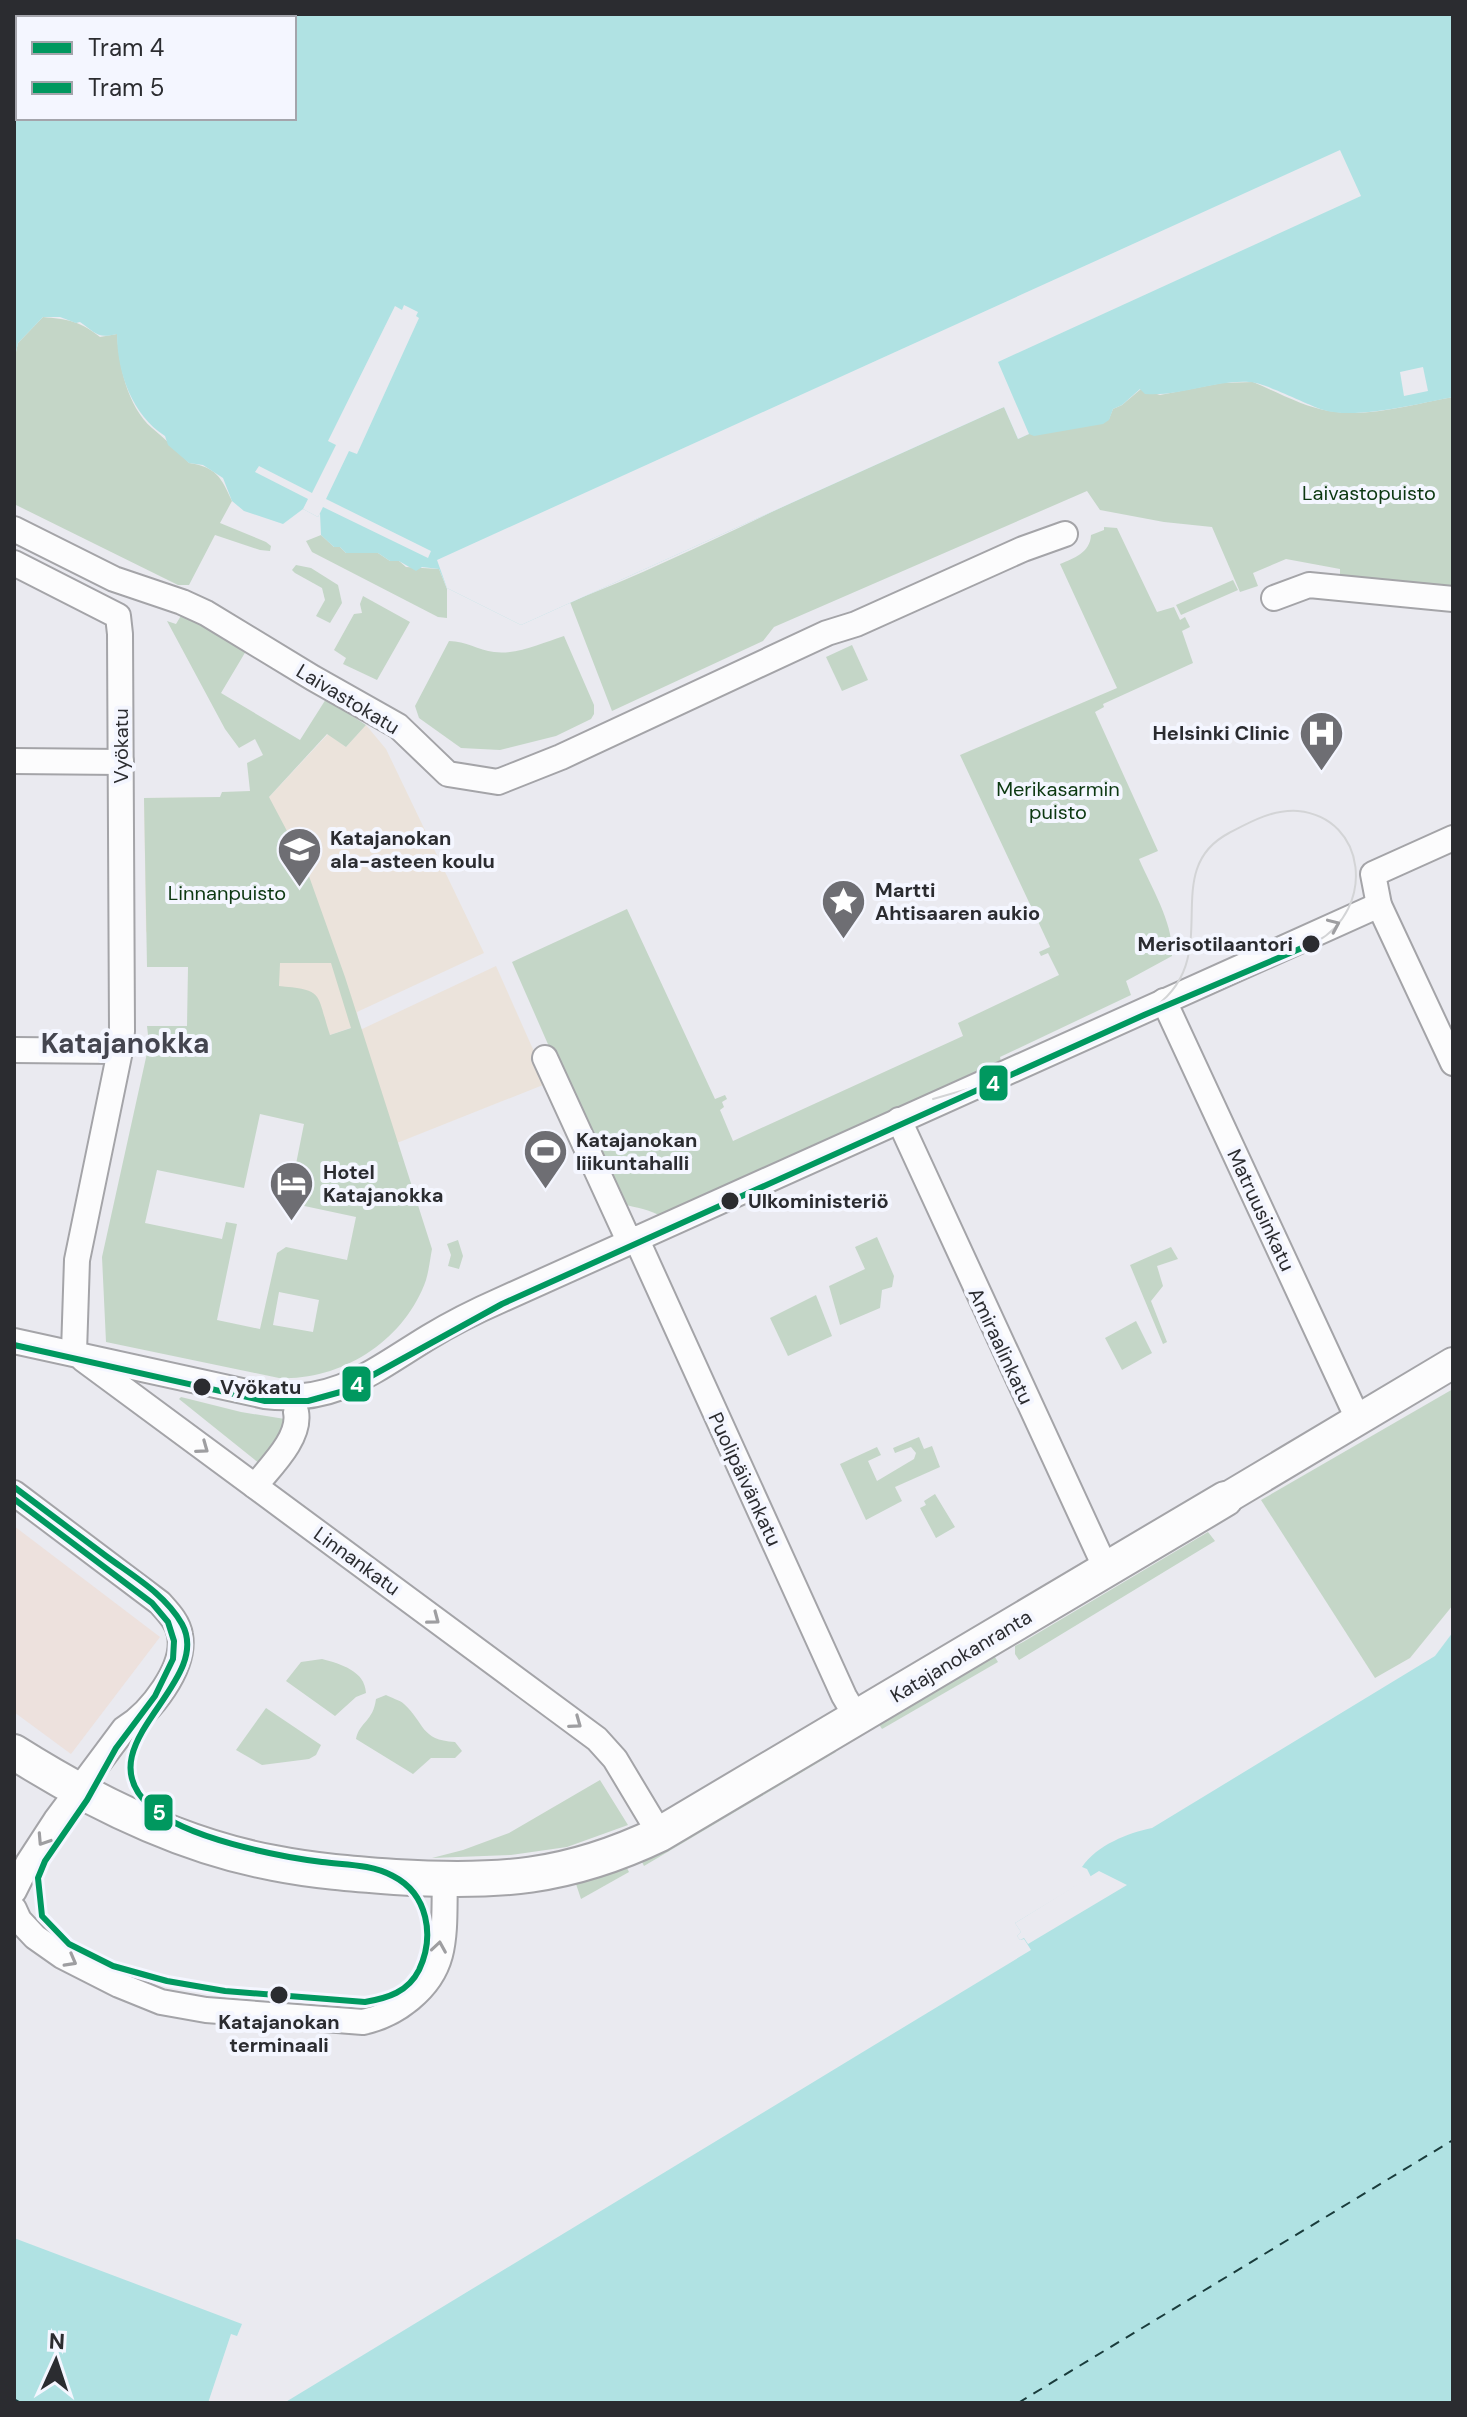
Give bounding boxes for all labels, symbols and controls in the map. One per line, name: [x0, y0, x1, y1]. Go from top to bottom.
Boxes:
legend: [16, 16, 296, 120]
text: Tram 4: [88, 32, 164, 63]
text: Tram 5: [88, 72, 164, 103]
park label: Laivastopuisto: [1302, 480, 1436, 506]
street label: Laivastokatu: [292, 658, 404, 740]
street label: Vyökatu: [108, 708, 134, 784]
hospital icon: Helsinki Clinic: [1297, 709, 1345, 772]
place label: Helsinki Clinic: [1153, 720, 1290, 746]
park label: Merikasarmin puisto: [996, 776, 1120, 825]
school or university icon: Katajanokan ala-asteen koulu: [275, 825, 323, 888]
place label: Katajanokan ala-asteen koulu: [330, 825, 495, 874]
place label: Martti Ahtisaaren aukio: [875, 877, 1040, 926]
place icon: Martti Ahtisaaren aukio: [820, 878, 868, 941]
park label: Linnanpuisto: [168, 880, 286, 906]
one-way arrow: [1326, 919, 1341, 935]
place label: Merisotilaantori: [1138, 931, 1293, 957]
marker: Merisotilaantori: [1300, 933, 1322, 955]
district label: Katajanokka: [41, 1025, 209, 1062]
line badge: 4: [978, 1064, 1009, 1102]
text: 4: [986, 1069, 1000, 1098]
sports icon: Katajanokan liikuntahalli: [521, 1127, 569, 1190]
place label: Katajanokan liikuntahalli: [576, 1127, 697, 1176]
street label: Matruusinkatu: [1221, 1145, 1301, 1275]
hotel icon: Hotel Katajanokka: [268, 1159, 316, 1222]
place label: Hotel Katajanokka: [323, 1159, 444, 1208]
place label: Ulkoministeriö: [748, 1188, 889, 1214]
marker: Ulkoministeriö: [719, 1190, 741, 1212]
street label: Amiraalinkatu: [963, 1284, 1039, 1408]
line badge: 4: [341, 1365, 372, 1403]
text: 4: [350, 1370, 364, 1399]
place label: Vyökatu: [220, 1374, 301, 1400]
marker: Vyökatu: [191, 1376, 213, 1398]
street label: Puolipäivänkatu: [703, 1408, 787, 1550]
one-way arrow: [194, 1438, 209, 1452]
street label: Linnankatu: [309, 1521, 405, 1601]
street label: Katajanokanranta: [886, 1604, 1036, 1708]
one-way arrow: [426, 1609, 440, 1624]
one-way arrow: [567, 1714, 582, 1728]
line badge: 5: [143, 1793, 174, 1832]
text: 5: [152, 1798, 166, 1827]
one-way arrow: [38, 1831, 53, 1845]
one-way arrow: [430, 1940, 447, 1954]
one-way arrow: [63, 1951, 77, 1966]
marker: Katajanokan terminaali: [268, 1984, 290, 2006]
place label: Katajanokan terminaali: [218, 2009, 340, 2058]
north arrow: [16, 2321, 96, 2401]
text: N: [48, 2327, 66, 2356]

